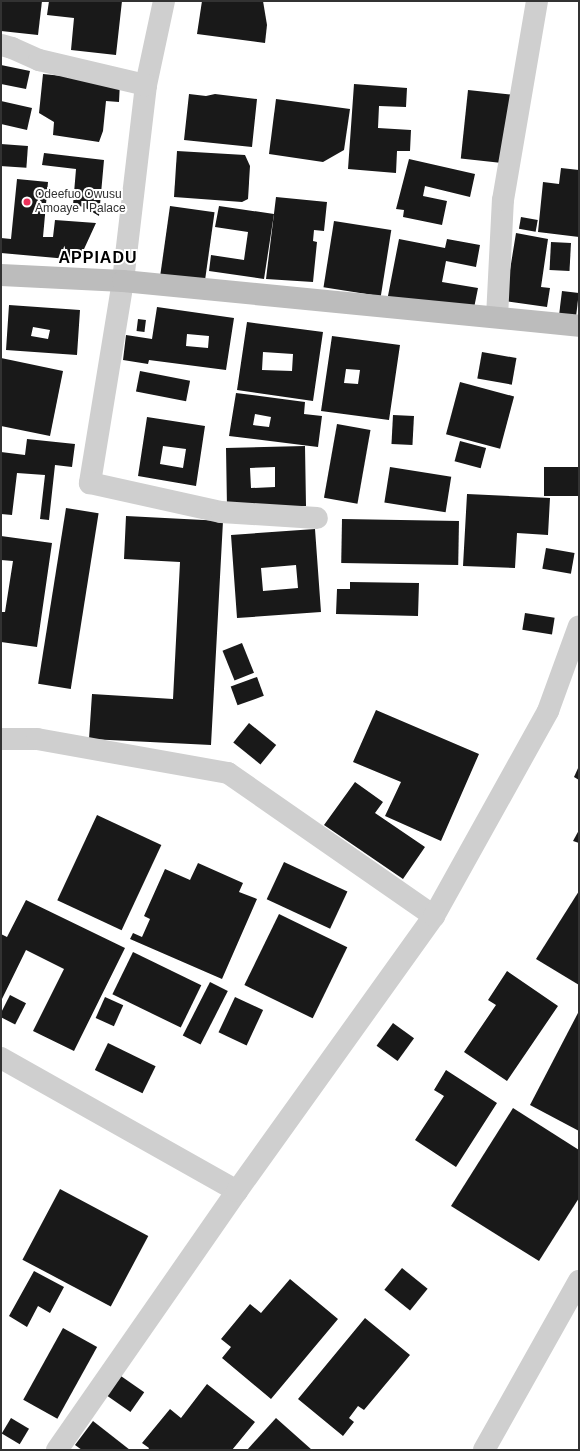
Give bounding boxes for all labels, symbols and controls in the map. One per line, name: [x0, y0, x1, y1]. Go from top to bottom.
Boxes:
place label: Odeefuo Owusu Amoaye I Palace: [35, 188, 126, 216]
marker: Odeefuo Owusu Amoaye I Palace: [22, 197, 32, 207]
district label: APPIADU: [58, 248, 138, 268]

